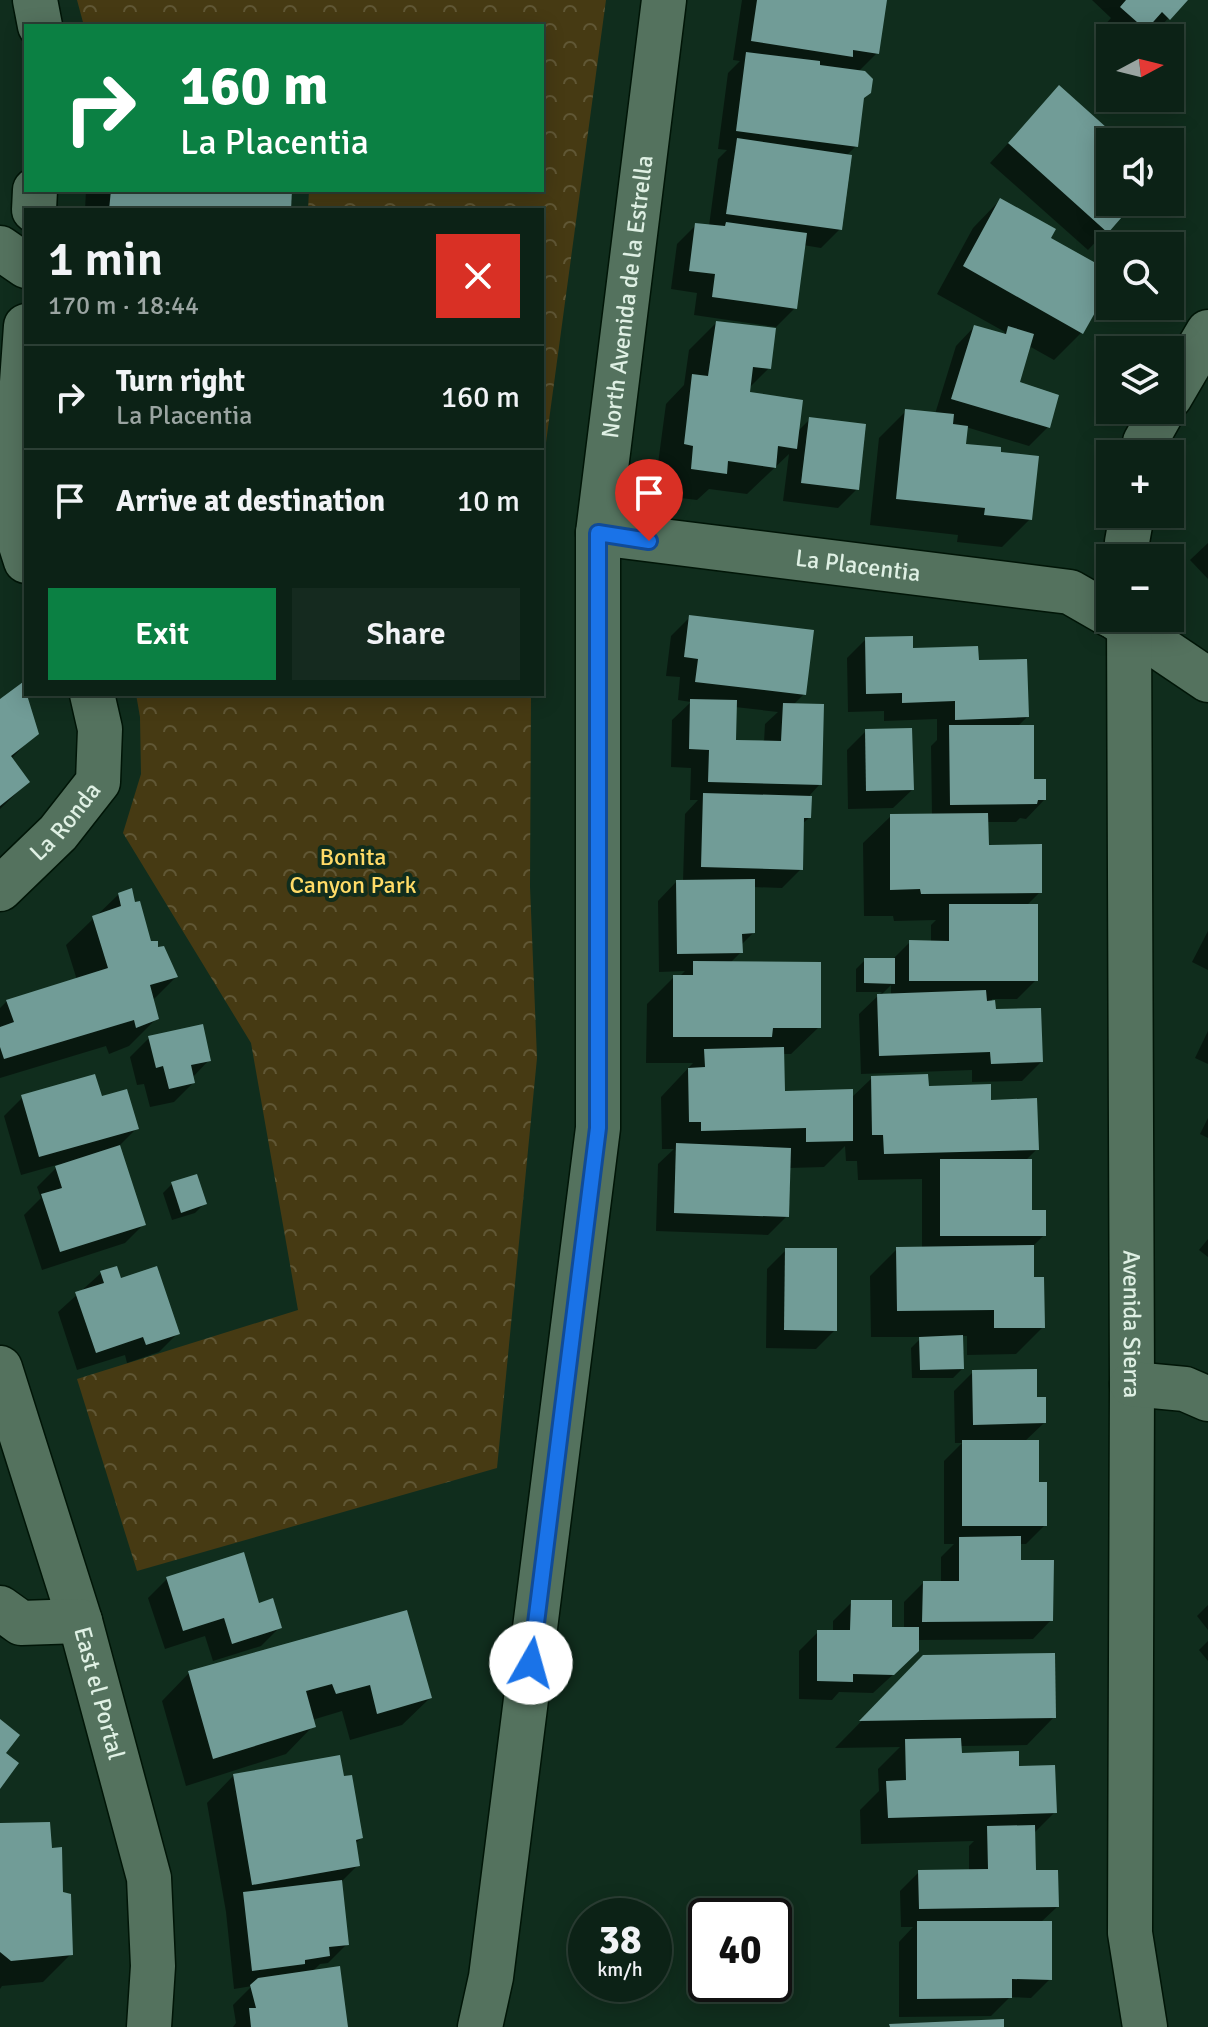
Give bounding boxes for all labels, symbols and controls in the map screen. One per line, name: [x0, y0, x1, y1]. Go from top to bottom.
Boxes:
north arrow: [1096, 24, 1184, 112]
map controls: [1096, 24, 1184, 632]
text: 160 m: [180, 51, 328, 120]
icon: right: [48, 56, 152, 160]
text: La Placentia: [180, 120, 369, 165]
button: sound: [1096, 128, 1184, 216]
street label: North Avenida de la Estrella: [595, 153, 660, 440]
text: 1 min: [48, 230, 163, 289]
button: search: [1096, 232, 1184, 320]
button: close: [436, 234, 520, 318]
text: 170 m · 18:44: [48, 290, 199, 322]
button: layers: [1096, 336, 1184, 424]
text: Turn right: [116, 363, 245, 400]
icon: right: [48, 375, 92, 419]
text: 160 m: [441, 379, 520, 416]
text: La Placentia: [116, 400, 253, 432]
button: +: [1096, 440, 1184, 528]
pin: [615, 459, 683, 541]
icon: arrive: [627, 471, 671, 515]
icon: arrive: [48, 479, 92, 523]
text: Arrive at destination: [116, 483, 385, 520]
text: 10 m: [457, 483, 520, 520]
street label: La Placentia: [794, 543, 922, 588]
button: −: [1096, 544, 1184, 632]
button: Exit: [48, 588, 276, 680]
button: Share: [292, 588, 520, 680]
street label: La Ronda: [23, 776, 107, 867]
park label: Bonita Canyon Park: [289, 842, 417, 900]
street label: Avenida Sierra: [1116, 1250, 1147, 1398]
position arrow: [489, 1621, 573, 1705]
street label: East el Portal: [67, 1623, 132, 1763]
speed limit sign: 40: [688, 1898, 792, 2002]
text: 38: [598, 1915, 642, 1965]
text: km/h: [597, 1957, 643, 1982]

